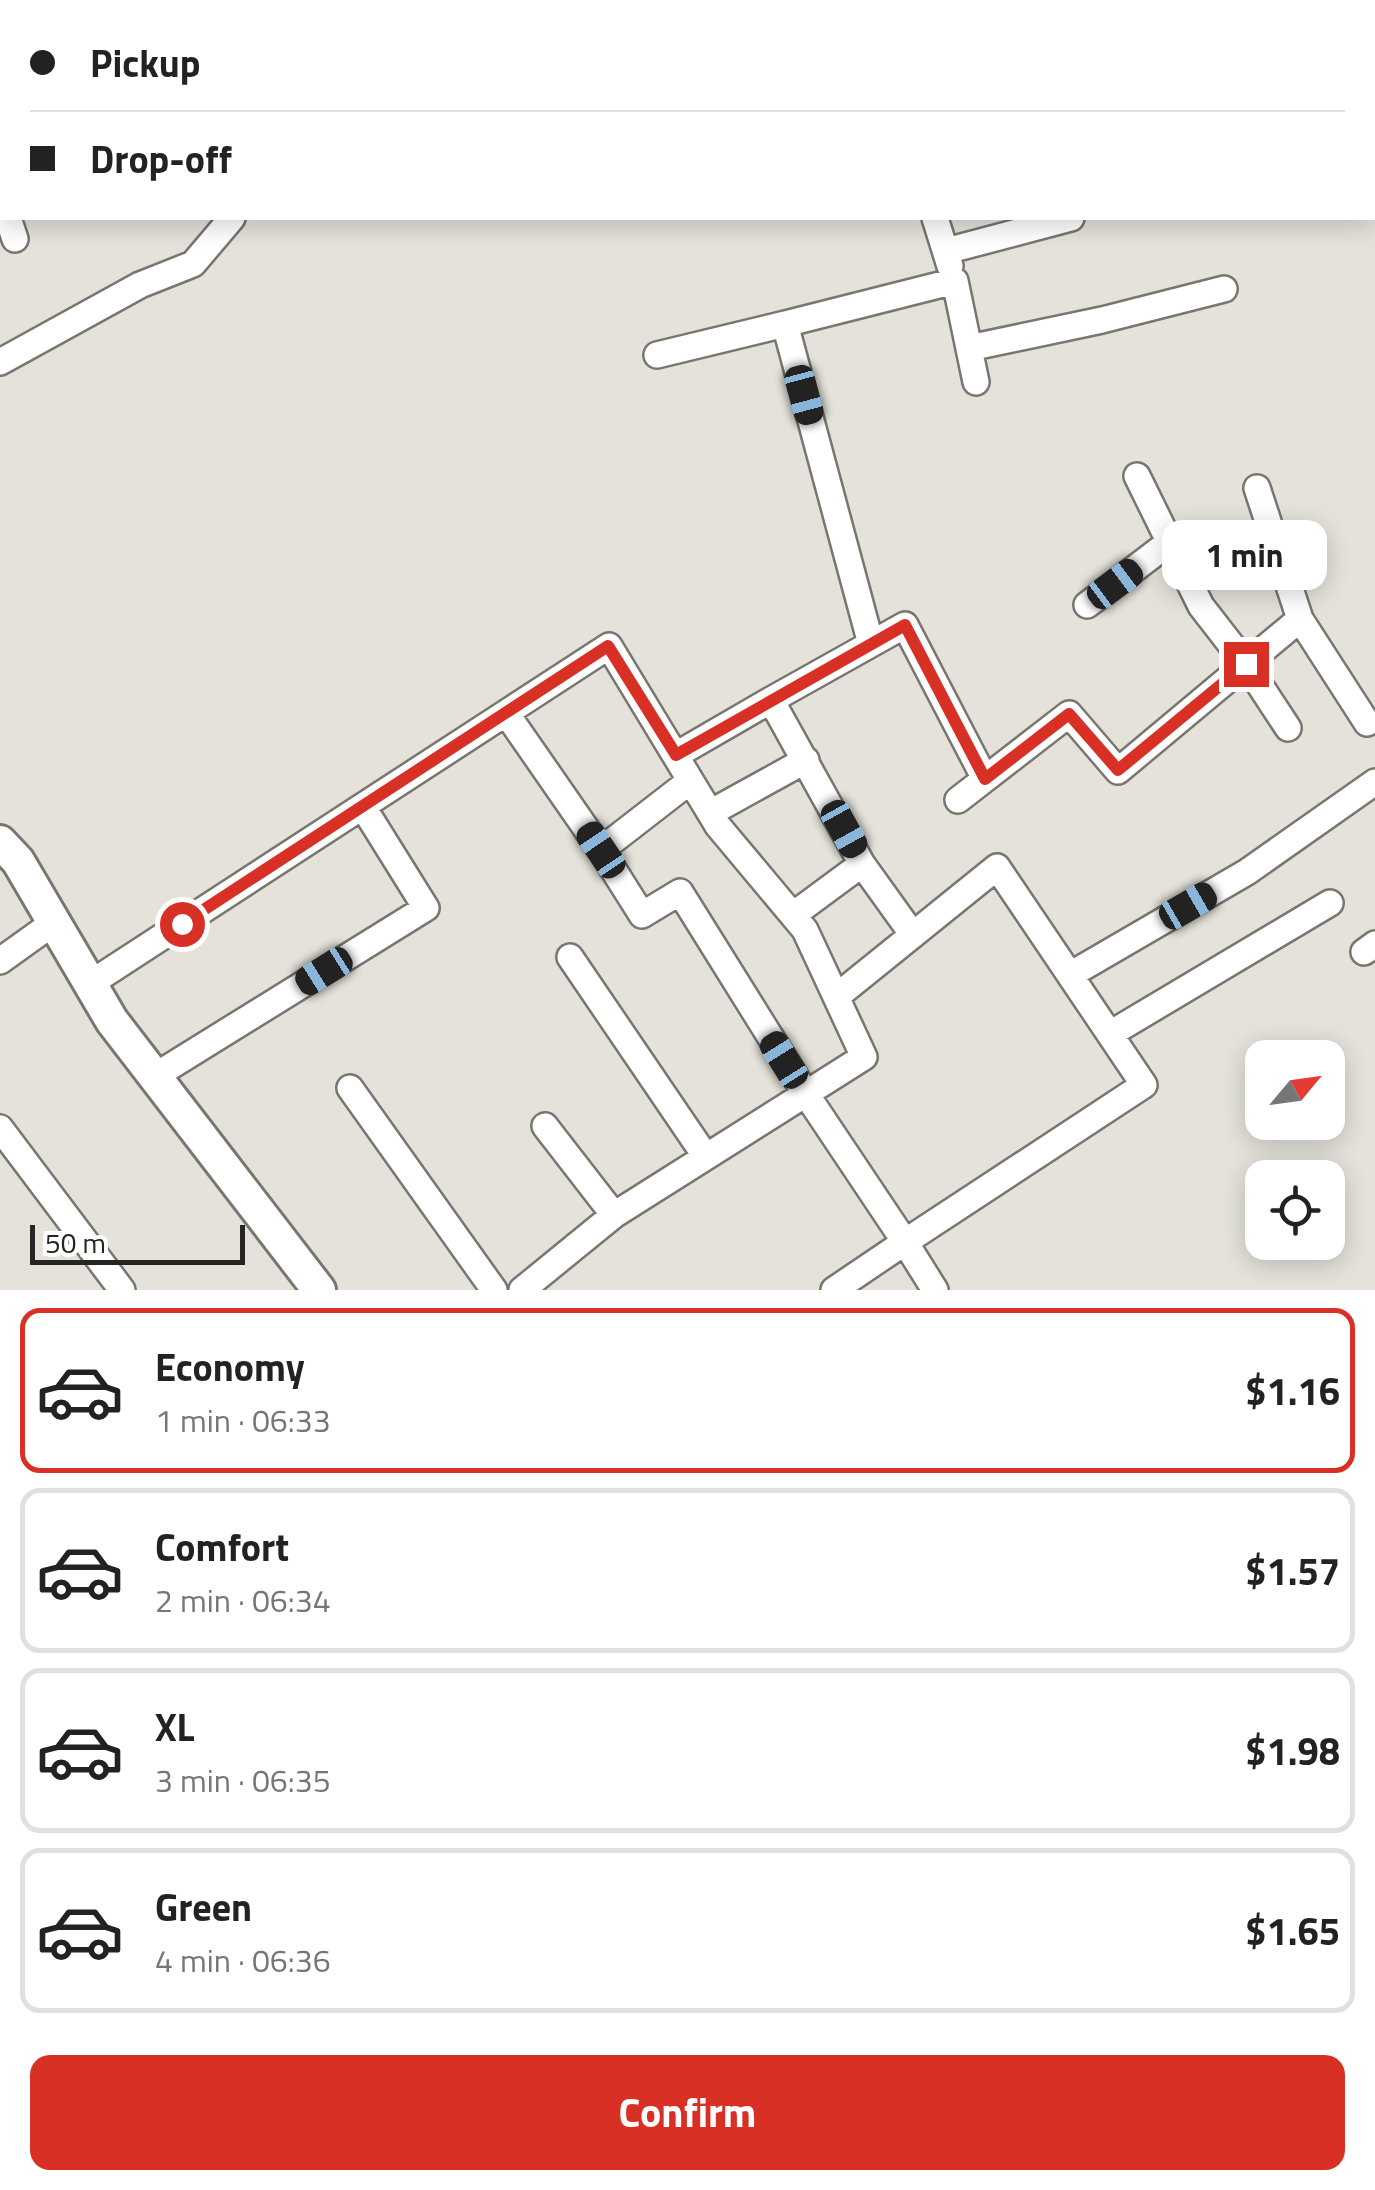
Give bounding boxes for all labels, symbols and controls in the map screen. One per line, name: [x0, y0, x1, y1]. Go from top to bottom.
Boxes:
text: Pickup: [90, 34, 200, 92]
text: Drop-off: [90, 130, 232, 188]
car: [782, 362, 826, 428]
callout: 1 min: [1164, 519, 1328, 589]
text: 1 min: [1206, 531, 1283, 579]
car: [1082, 554, 1148, 614]
route end: [1224, 642, 1269, 687]
car: [816, 795, 872, 863]
car: [572, 817, 630, 883]
car: [1155, 878, 1221, 934]
route start: [160, 902, 205, 947]
car: [291, 942, 357, 1000]
car: [755, 1027, 813, 1093]
north arrow: [1245, 1040, 1345, 1140]
map controls: [1245, 1040, 1345, 1260]
button: locate: [1245, 1160, 1345, 1260]
scale bar: [30, 1220, 245, 1264]
text: 50 m: [45, 1221, 106, 1264]
text: Economy: [155, 1338, 305, 1396]
icon: car: [35, 1346, 125, 1436]
text: $1.16: [1245, 1362, 1340, 1420]
text: 1 min · 06:33: [155, 1396, 331, 1444]
text: Comfort: [155, 1518, 289, 1576]
icon: car: [35, 1526, 125, 1616]
text: $1.57: [1245, 1542, 1340, 1600]
text: 2 min · 06:34: [155, 1576, 331, 1624]
text: XL: [155, 1698, 195, 1756]
icon: car: [35, 1706, 125, 1796]
text: $1.98: [1245, 1722, 1340, 1780]
text: 3 min · 06:35: [155, 1756, 331, 1804]
text: Green: [155, 1878, 252, 1936]
icon: car: [35, 1886, 125, 1976]
text: $1.65: [1245, 1902, 1340, 1960]
text: 4 min · 06:36: [155, 1936, 331, 1984]
button: Confirm: [30, 2055, 1345, 2170]

